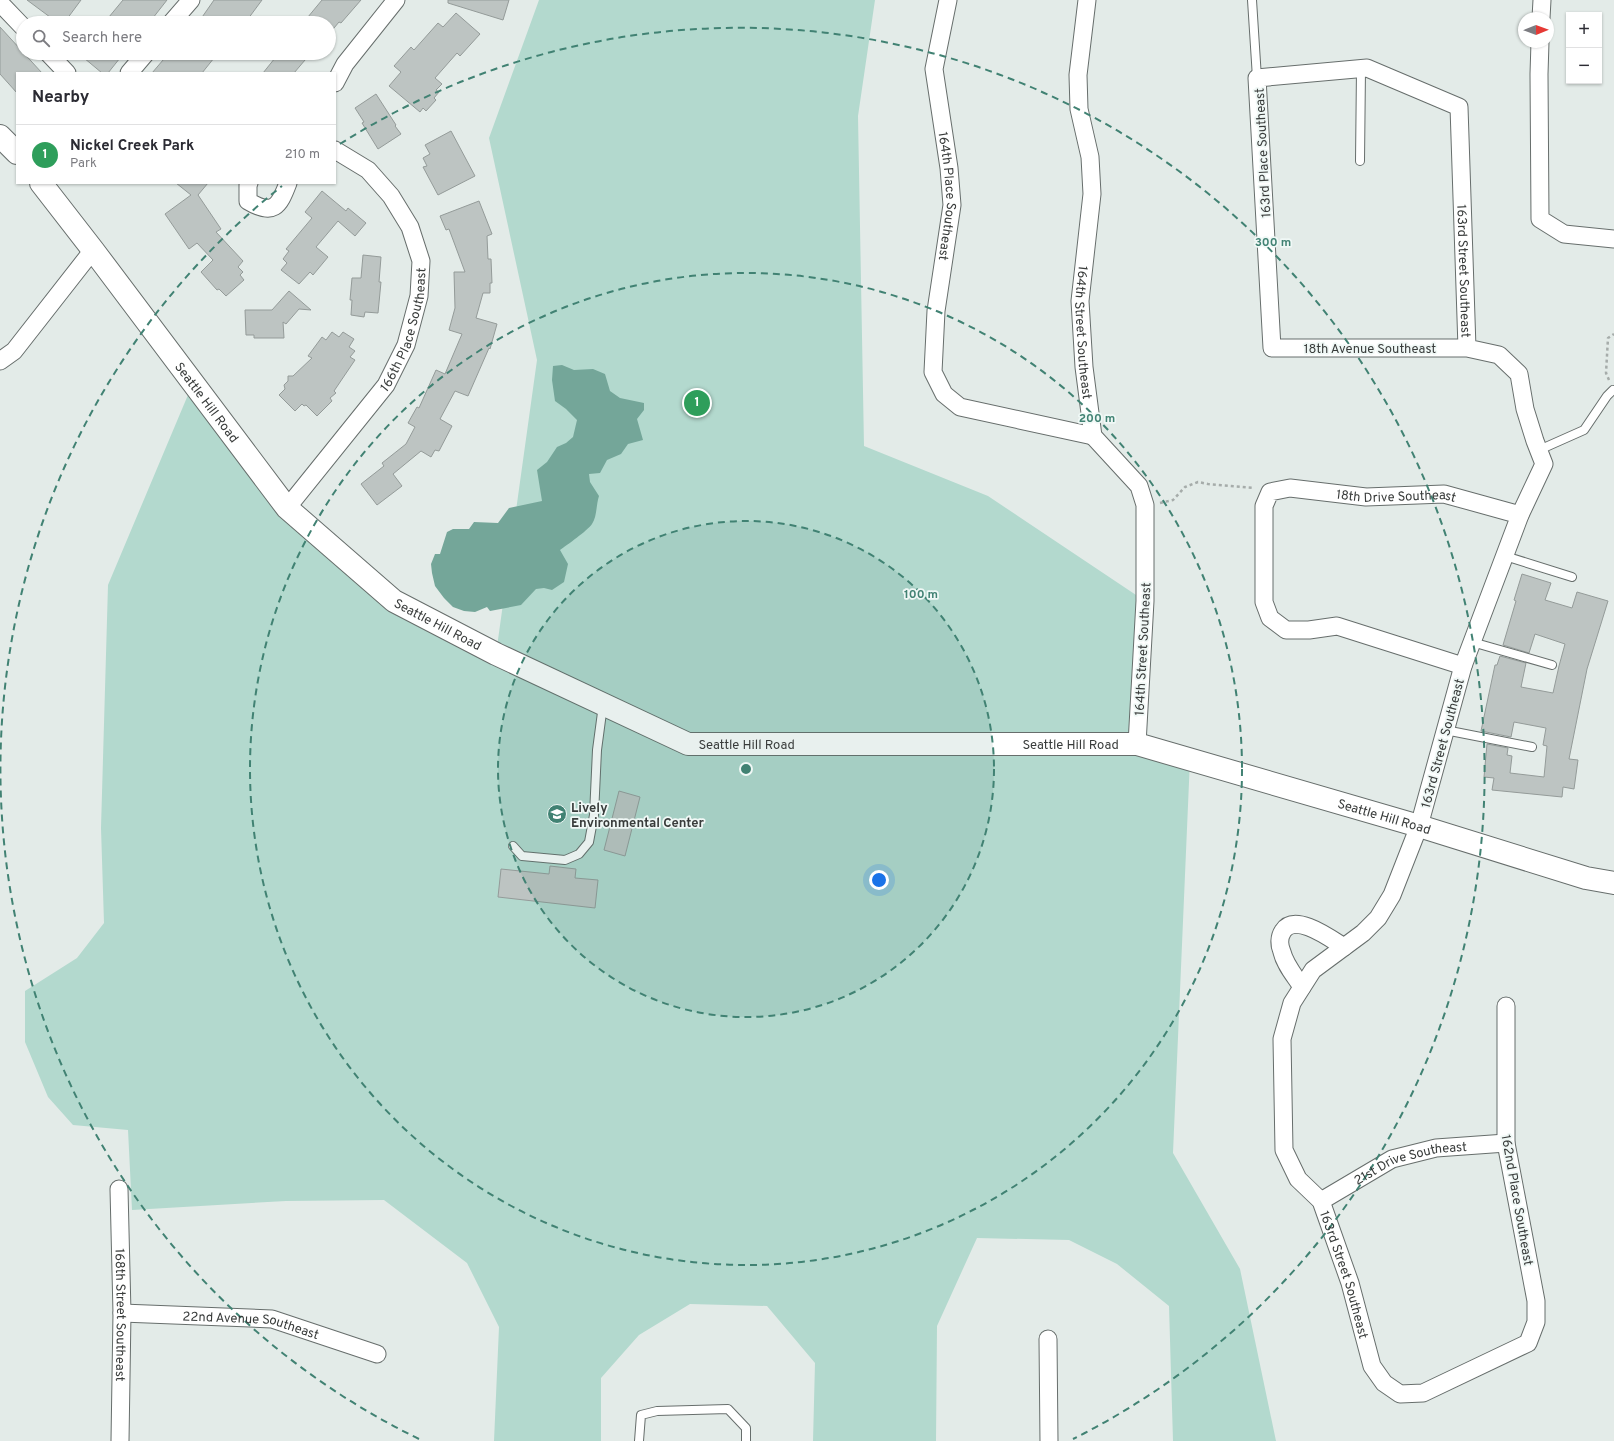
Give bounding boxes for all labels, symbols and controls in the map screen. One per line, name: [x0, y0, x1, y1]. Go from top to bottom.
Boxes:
north arrow: [1518, 12, 1554, 48]
map controls: [1566, 12, 1602, 84]
button: +: [1566, 12, 1602, 48]
search box: [16, 16, 336, 60]
icon: search: [30, 27, 52, 49]
text: Search here: [62, 29, 142, 48]
button: −: [1566, 48, 1602, 84]
text: Nearby: [32, 87, 89, 109]
street label: 163rd Place Southeast: [1253, 88, 1275, 218]
street label: 164th Place Southeast: [934, 131, 958, 262]
text: Nickel Creek Park: [70, 137, 194, 156]
text: 1: [42, 147, 48, 163]
text: 210 m: [285, 147, 320, 163]
text: Park: [70, 156, 97, 172]
street label: 163rd Street Southeast: [1452, 204, 1473, 338]
text: 300 m: [1255, 235, 1291, 251]
street label: 164th Street Southeast: [1070, 265, 1094, 400]
street label: 166th Place Southeast: [378, 267, 431, 396]
street label: 18th Avenue Southeast: [1304, 342, 1436, 358]
street label: Seattle Hill Road: [170, 360, 241, 447]
pin: 1: [684, 388, 710, 418]
text: 200 m: [1079, 411, 1115, 427]
street label: 18th Drive Southeast: [1335, 488, 1458, 507]
street label: 164th Street Southeast: [1133, 582, 1155, 716]
text: 100 m: [904, 587, 938, 603]
street label: Seattle Hill Road: [391, 596, 484, 655]
street label: 163rd Street Southeast: [1419, 677, 1469, 810]
street label: Seattle Hill Road: [698, 738, 795, 754]
street label: Seattle Hill Road: [1022, 738, 1119, 754]
centre of rings: [739, 762, 753, 776]
street label: Seattle Hill Road: [1335, 797, 1432, 839]
place label: Lively Environmental Center: [571, 801, 705, 832]
school or university icon: Lively Environmental Center: [546, 803, 568, 825]
your location: [869, 870, 889, 890]
street label: 162nd Place Southeast: [1497, 1134, 1535, 1267]
street label: 21st Drive Southeast: [1352, 1140, 1468, 1190]
street label: 163rd Street Southeast: [1315, 1209, 1370, 1341]
street label: 168th Street Southeast: [110, 1248, 128, 1382]
street label: 22nd Avenue Southeast: [182, 1309, 321, 1344]

